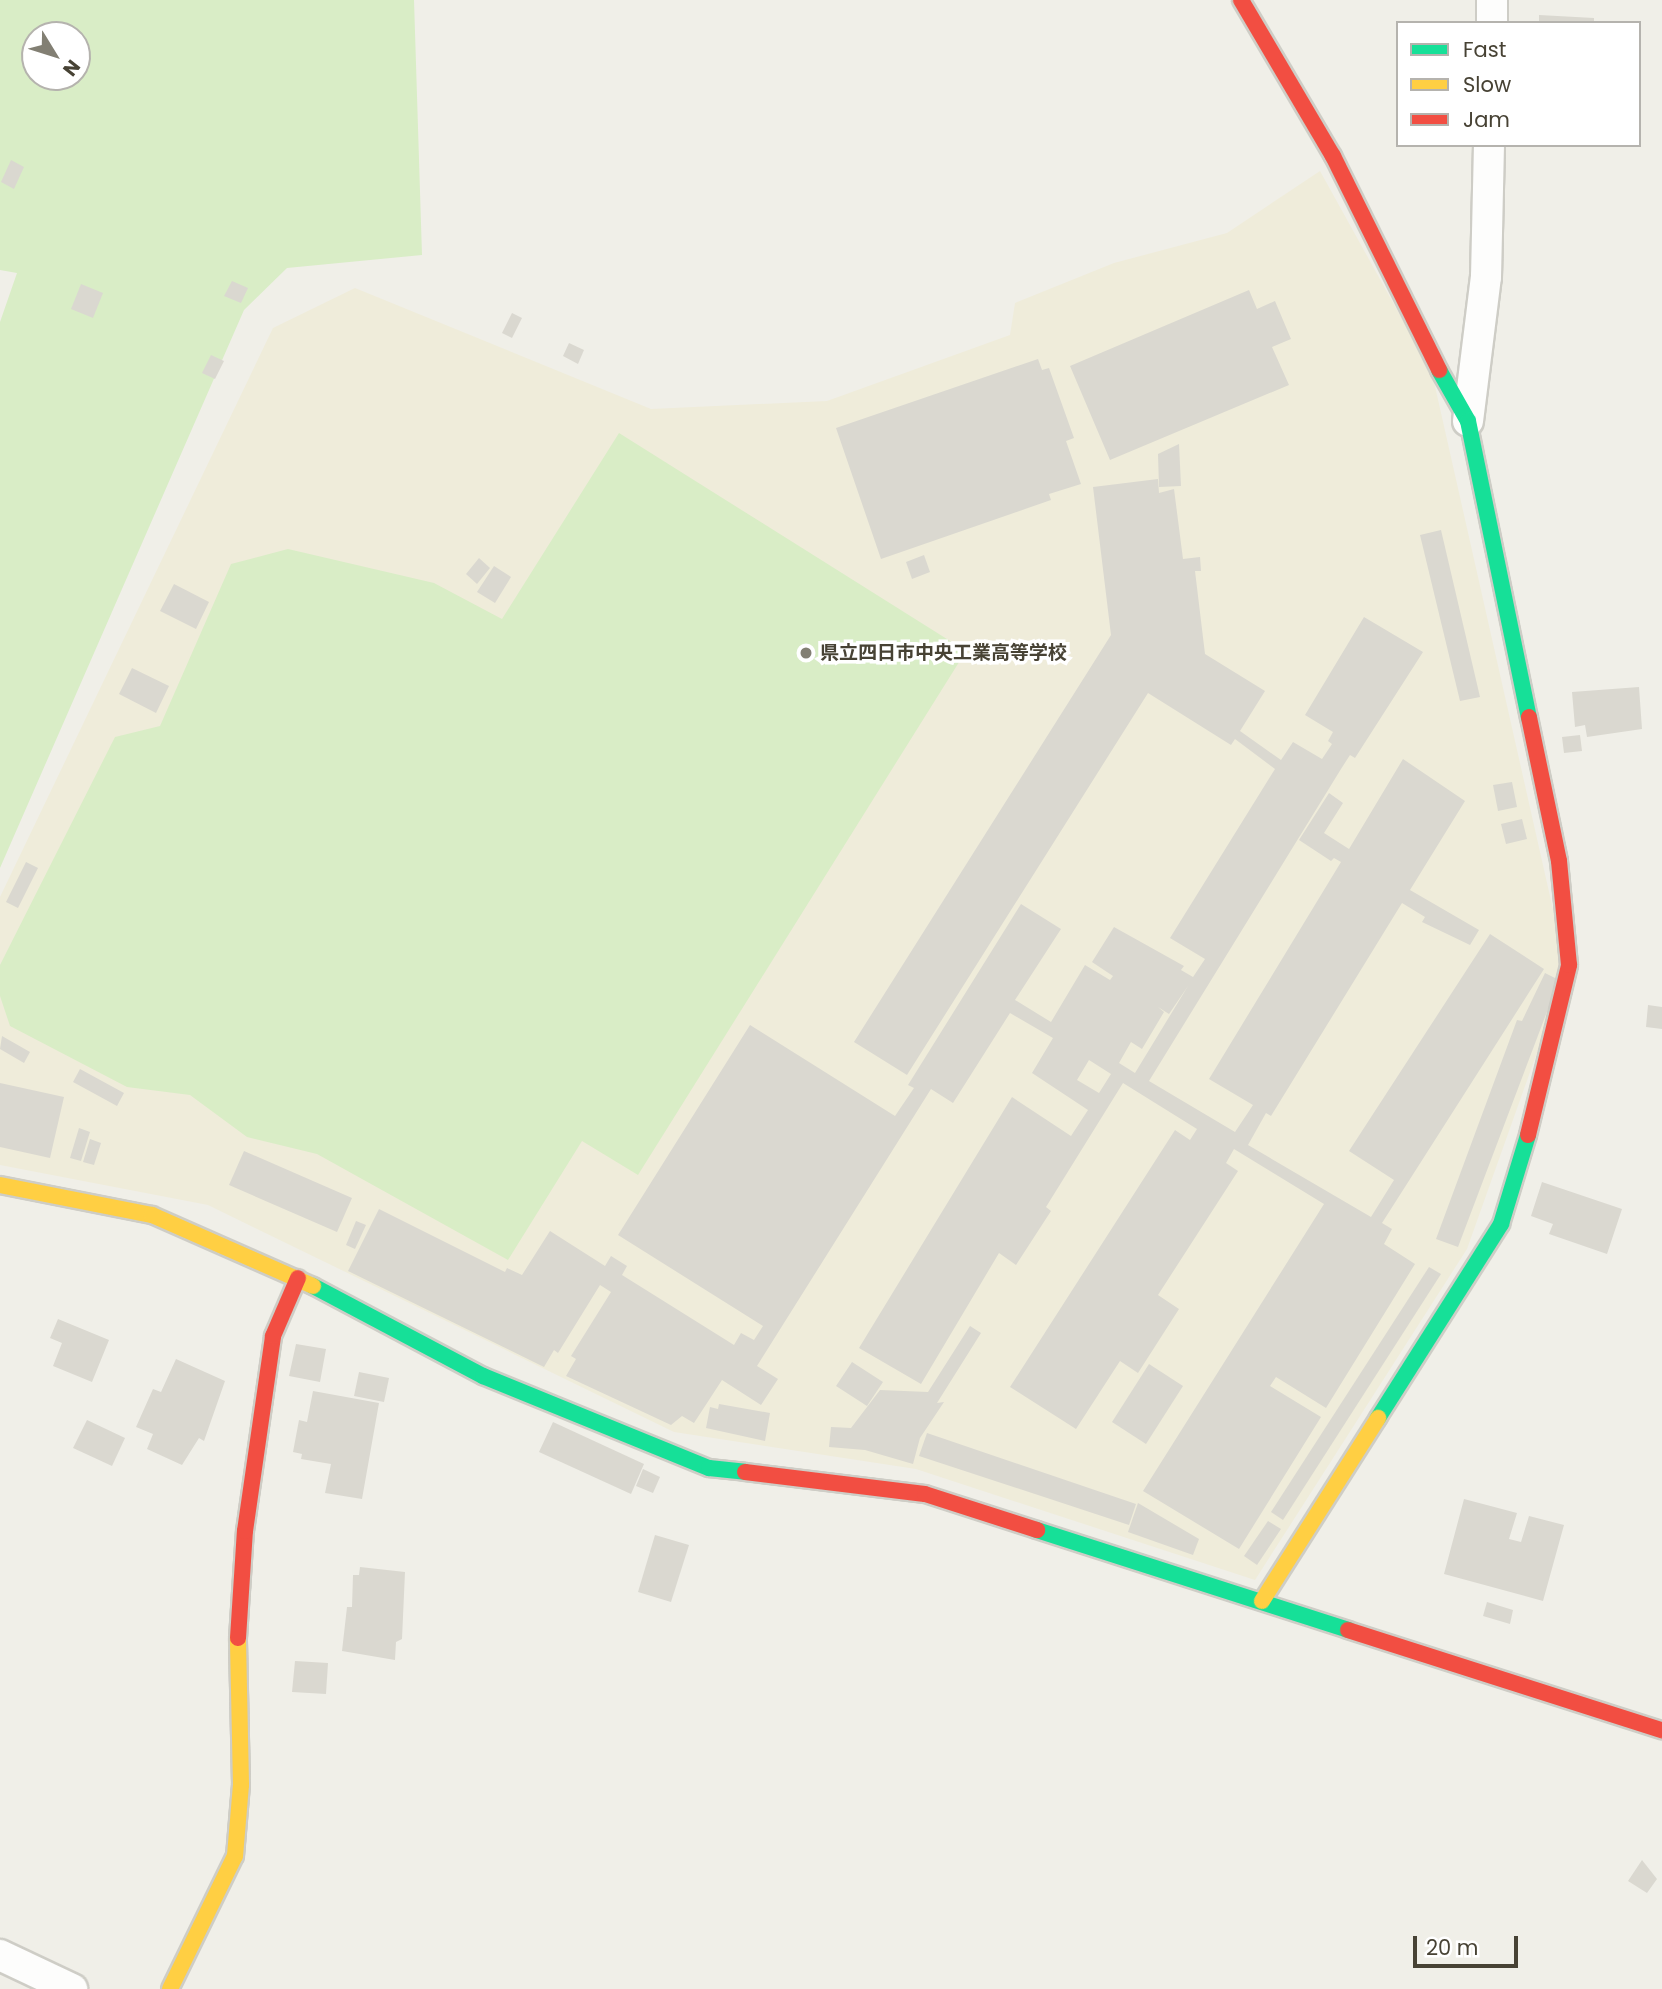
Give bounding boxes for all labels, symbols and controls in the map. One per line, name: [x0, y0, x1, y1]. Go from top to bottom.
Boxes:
north arrow: [21, 21, 91, 91]
legend: [1396, 21, 1641, 147]
text: Fast: [1463, 35, 1506, 64]
text: N: [56, 54, 86, 82]
text: Slow: [1463, 70, 1511, 99]
text: Jam: [1463, 105, 1510, 134]
place label: 県立四日市中央工業高等学校: [820, 642, 1067, 664]
marker: 県立四日市中央工業高等学校: [798, 645, 814, 661]
scale bar: [1417, 1923, 1522, 1967]
text: 20 m: [1426, 1933, 1479, 1962]

